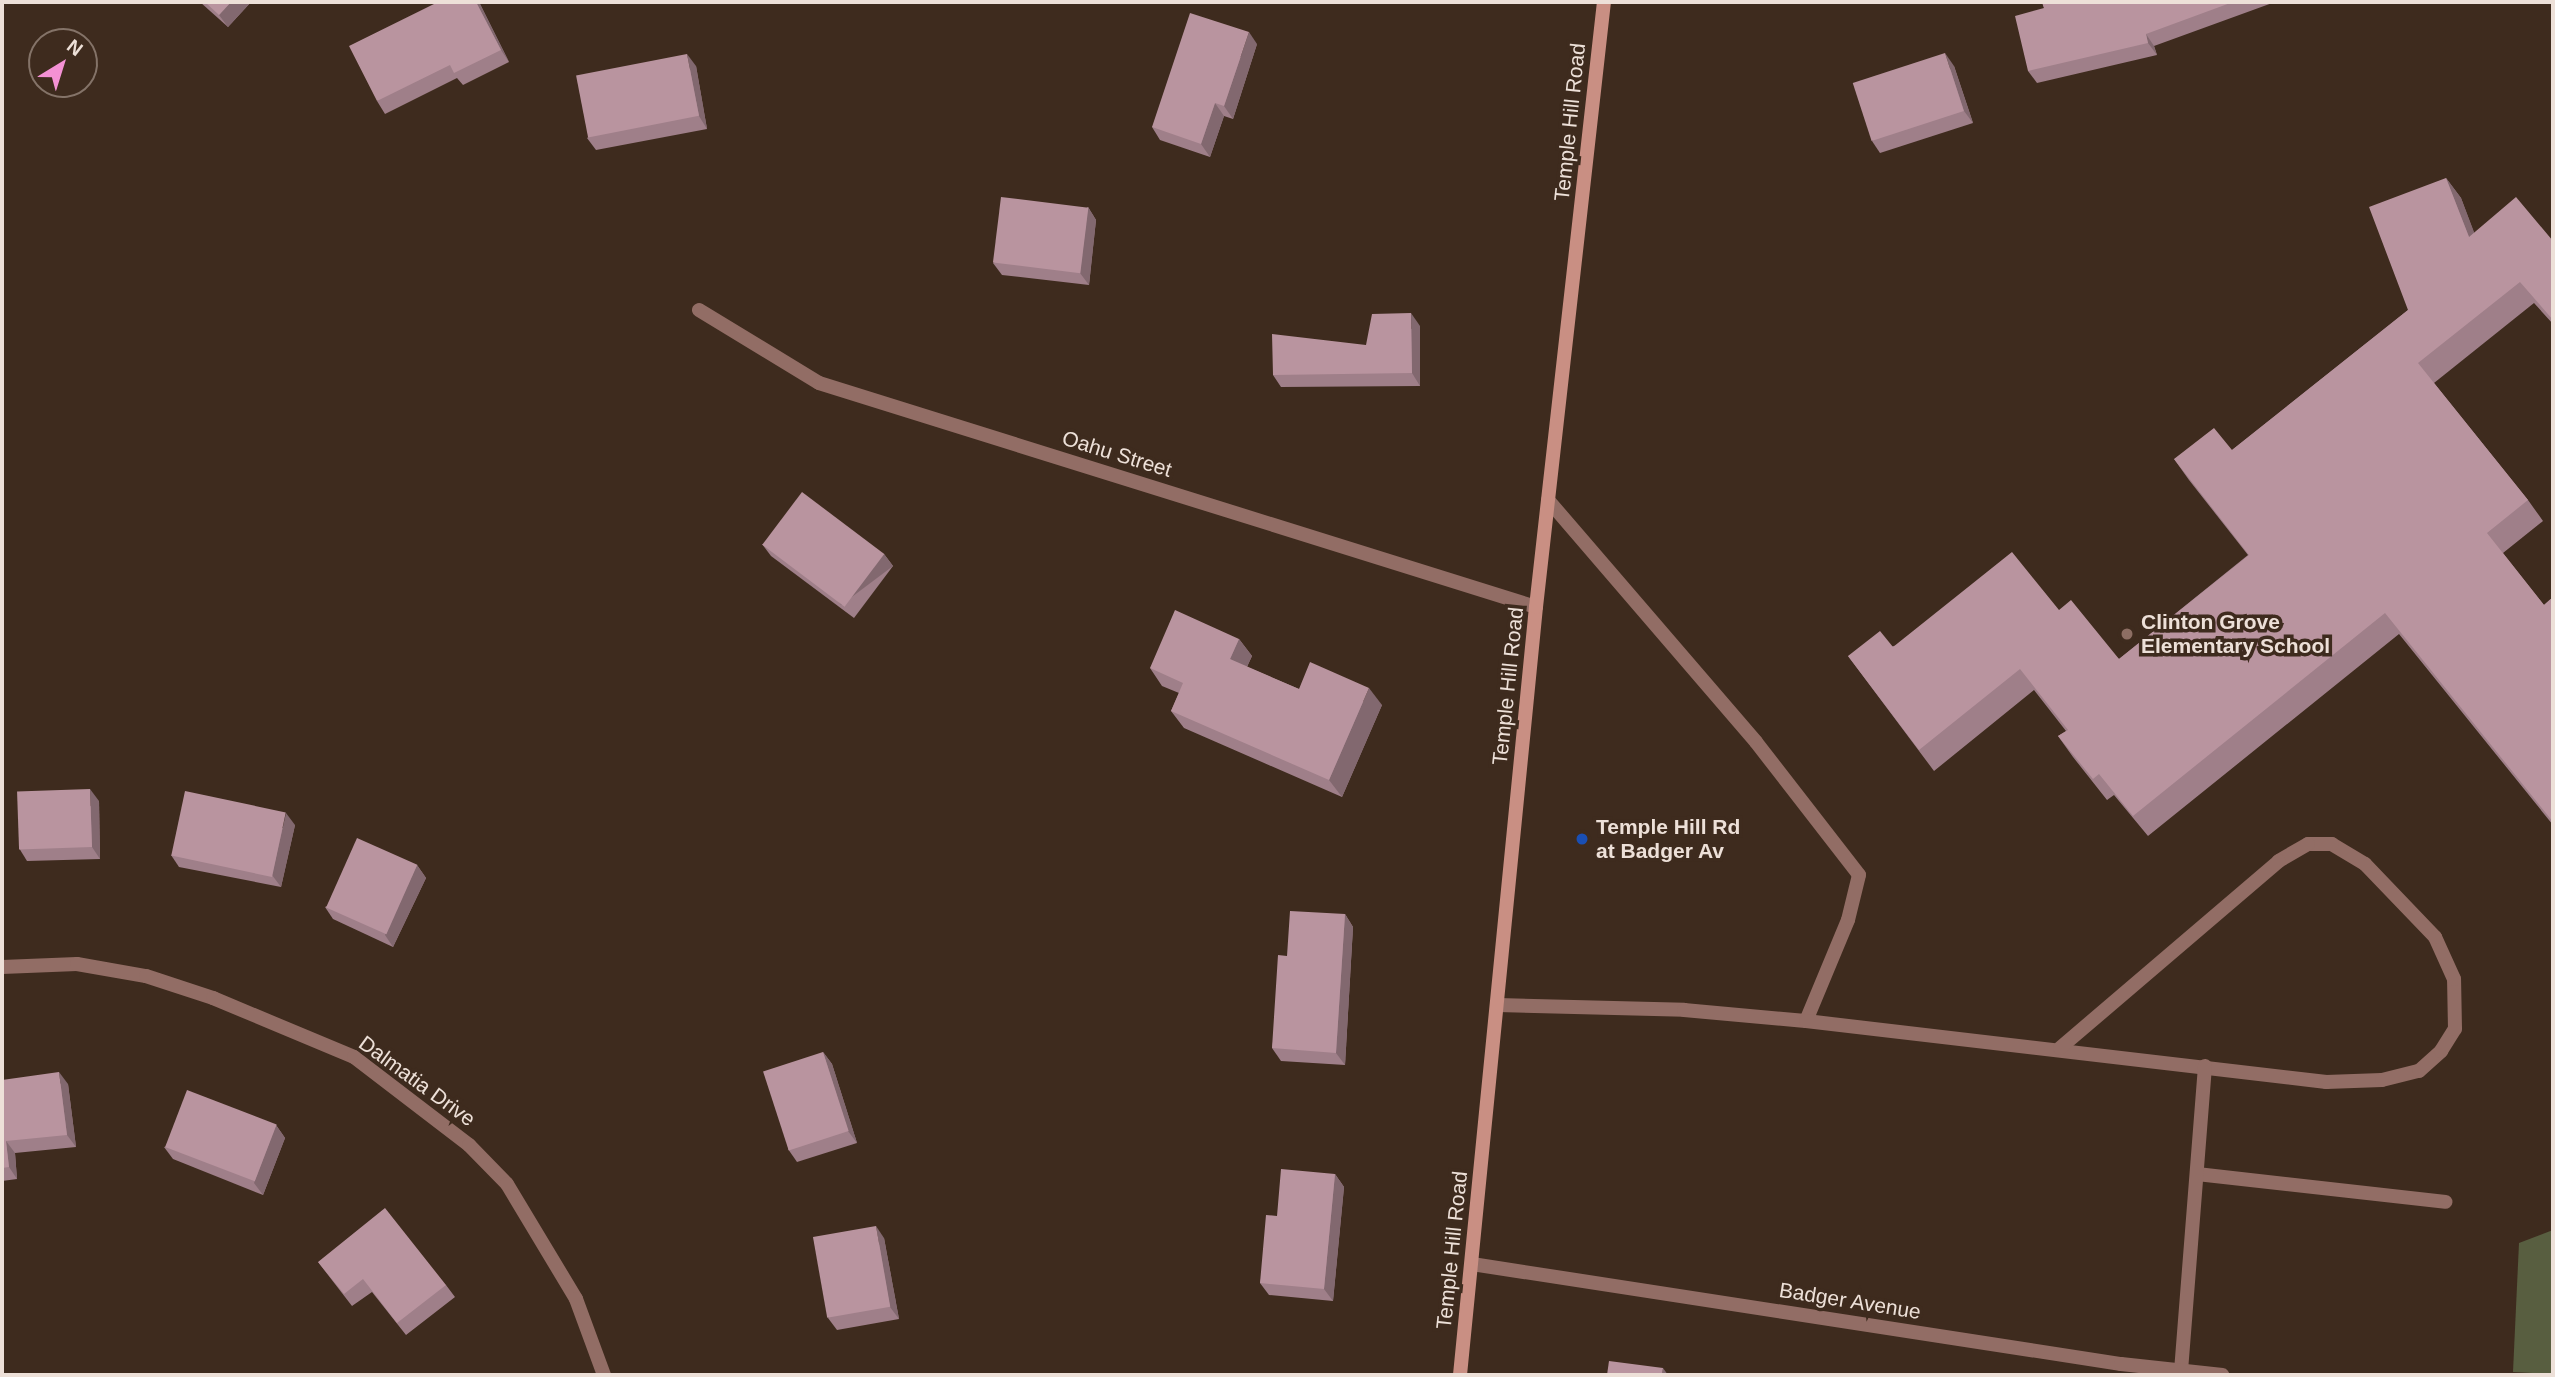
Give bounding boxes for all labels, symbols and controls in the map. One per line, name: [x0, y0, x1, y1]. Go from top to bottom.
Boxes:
north arrow: [28, 28, 98, 98]
text: N: [63, 35, 87, 60]
street label: Temple Hill Road: [1549, 42, 1591, 202]
street label: Oahu Street: [1059, 425, 1175, 483]
street label: Temple Hill Road: [1487, 606, 1529, 766]
place label: Clinton Grove Elementary School: [2141, 609, 2330, 659]
marker: Clinton Grove Elementary School: [2119, 626, 2135, 642]
place label: Temple Hill Rd at Badger Av: [1596, 814, 1740, 864]
marker: Temple Hill Rd at Badger Av: [1574, 831, 1590, 847]
street label: Dalmatia Drive: [354, 1030, 480, 1132]
street label: Temple Hill Road: [1431, 1170, 1473, 1330]
street label: Badger Avenue: [1777, 1277, 1923, 1325]

